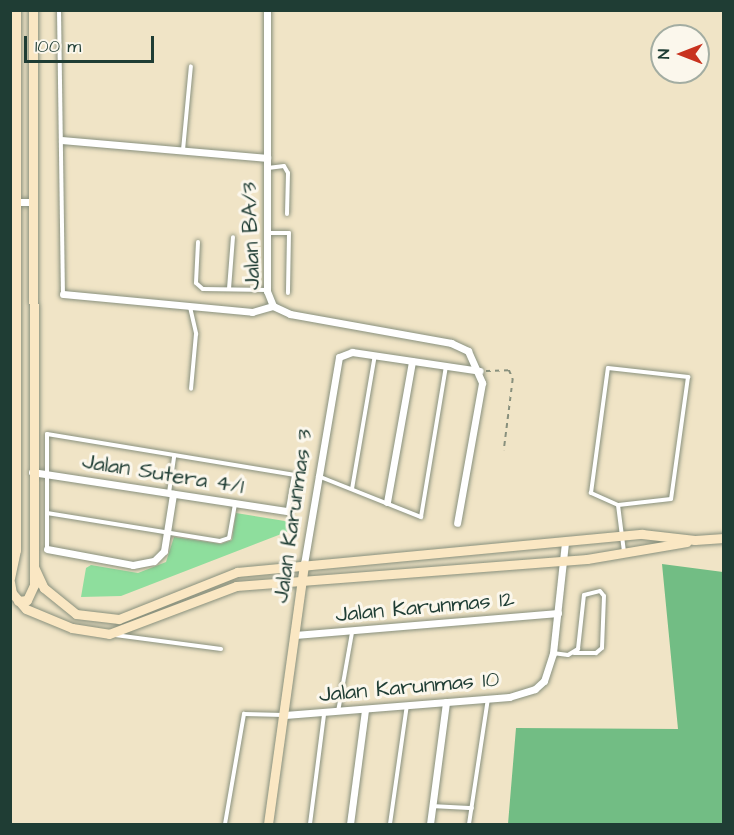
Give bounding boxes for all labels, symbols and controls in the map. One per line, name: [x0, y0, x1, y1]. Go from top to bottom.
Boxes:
scale bar: [27, 24, 158, 62]
north arrow: [650, 24, 710, 84]
text: 100 m: [35, 34, 81, 59]
text: N: [653, 49, 675, 59]
street label: Jalan BA/3: [236, 181, 266, 291]
street label: Jalan Karunmas 3: [268, 427, 318, 605]
street label: Jalan Sutera 4/1: [80, 448, 246, 500]
street label: Jalan Karunmas 12: [334, 586, 516, 628]
street label: Jalan Karunmas 10: [318, 666, 500, 708]

